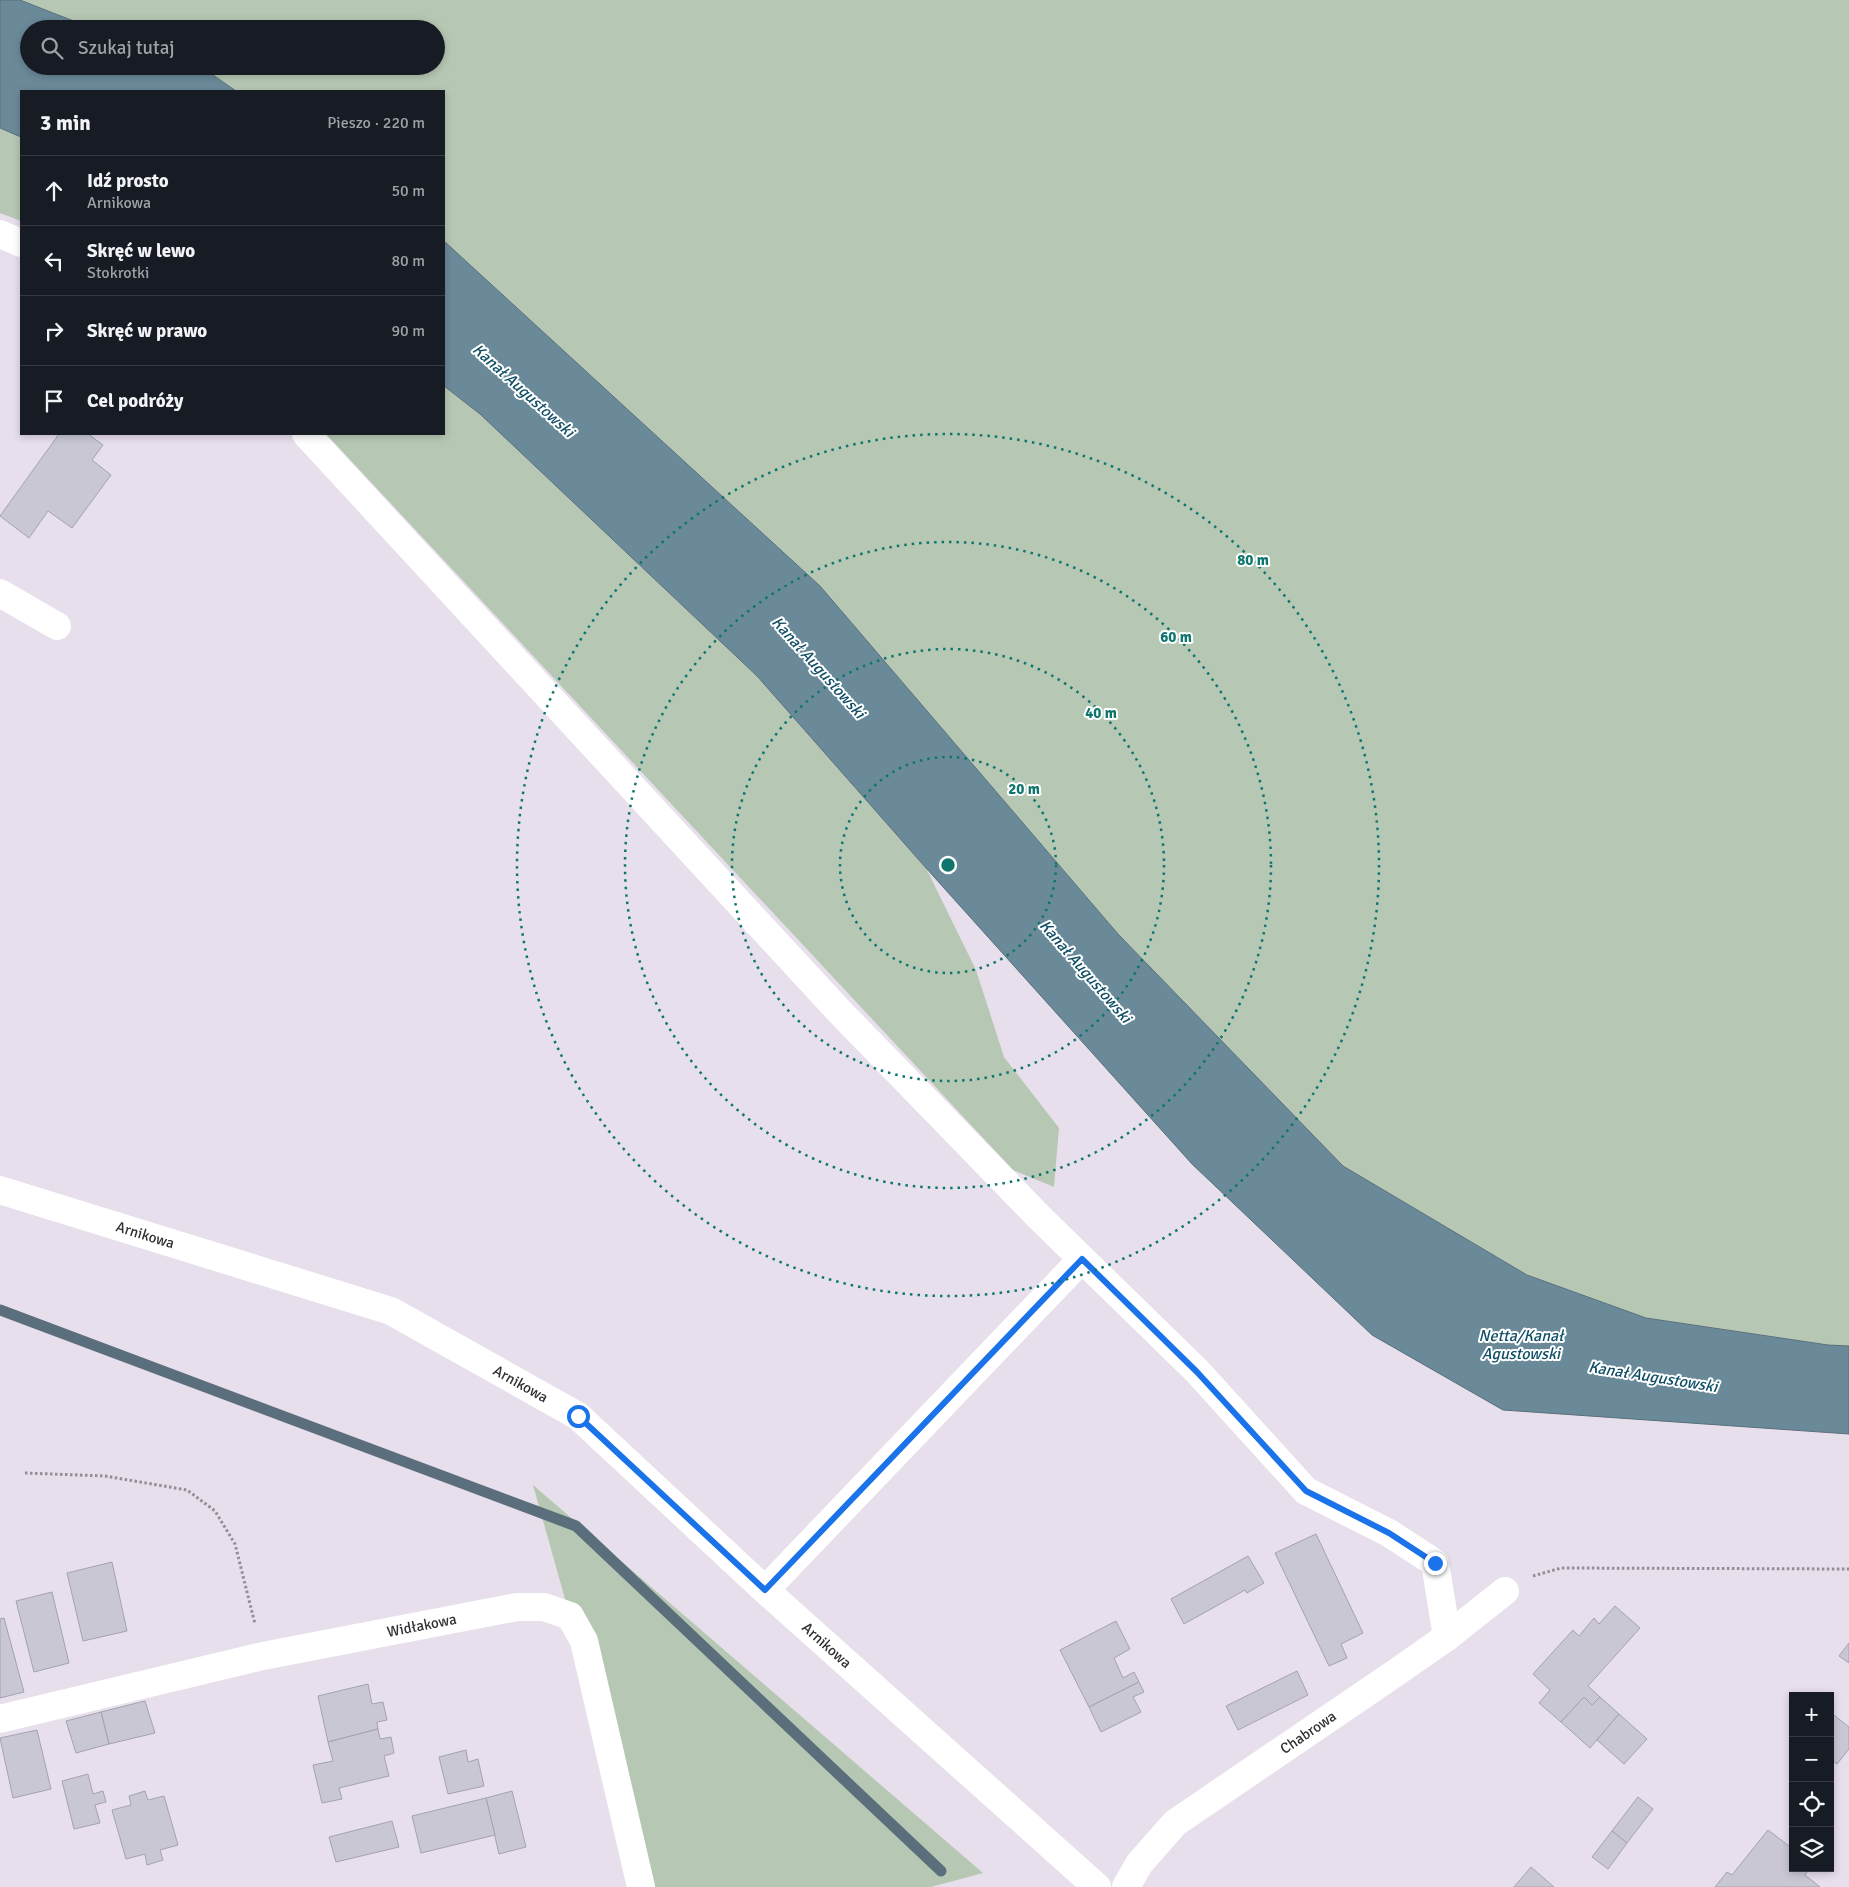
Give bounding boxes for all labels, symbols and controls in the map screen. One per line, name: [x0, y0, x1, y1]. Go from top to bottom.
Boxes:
search box: [20, 20, 445, 75]
icon: search: [38, 34, 66, 62]
text: Szukaj tutaj: [78, 36, 175, 60]
text: 3 min: [40, 110, 91, 136]
text: Pieszo · 220 m: [327, 113, 425, 133]
text: Idź prosto: [87, 169, 169, 193]
icon: ahead: [40, 177, 68, 205]
text: 50 m: [391, 181, 425, 201]
text: Arnikowa: [87, 193, 151, 213]
text: Skręć w lewo: [87, 239, 195, 263]
icon: left: [40, 247, 68, 275]
text: 80 m: [391, 251, 425, 271]
text: Stokrotki: [87, 263, 149, 283]
icon: right: [40, 317, 68, 345]
text: Skręć w prawo: [87, 319, 207, 343]
text: 90 m: [391, 321, 425, 341]
water label: Kanał Augustowski: [468, 340, 580, 443]
icon: arrive: [40, 387, 68, 415]
text: Cel podróży: [87, 389, 183, 413]
text: 80 m: [1237, 551, 1269, 569]
water label: Kanał Augustowski: [767, 613, 870, 724]
text: 60 m: [1160, 628, 1192, 646]
text: 40 m: [1085, 704, 1117, 722]
text: 20 m: [1008, 780, 1040, 798]
centre of rings: [939, 856, 957, 874]
water label: Kanał Augustowski: [1035, 916, 1137, 1029]
street label: Arnikowa: [114, 1217, 177, 1252]
water label: Netta/Kanał Agustowski: [1479, 1326, 1565, 1364]
water label: Kanał Augustowski: [1587, 1357, 1720, 1397]
street label: Arnikowa: [490, 1361, 551, 1406]
route start: [567, 1405, 590, 1428]
route end: [1424, 1552, 1447, 1575]
street label: Widłakowa: [385, 1610, 458, 1641]
street label: Arnikowa: [798, 1618, 855, 1672]
map controls: [1789, 1692, 1834, 1872]
button: +: [1789, 1692, 1834, 1737]
street label: Chabrowa: [1277, 1707, 1340, 1758]
button: −: [1789, 1737, 1834, 1782]
button: locate: [1789, 1782, 1834, 1827]
button: layers: [1789, 1827, 1834, 1872]

